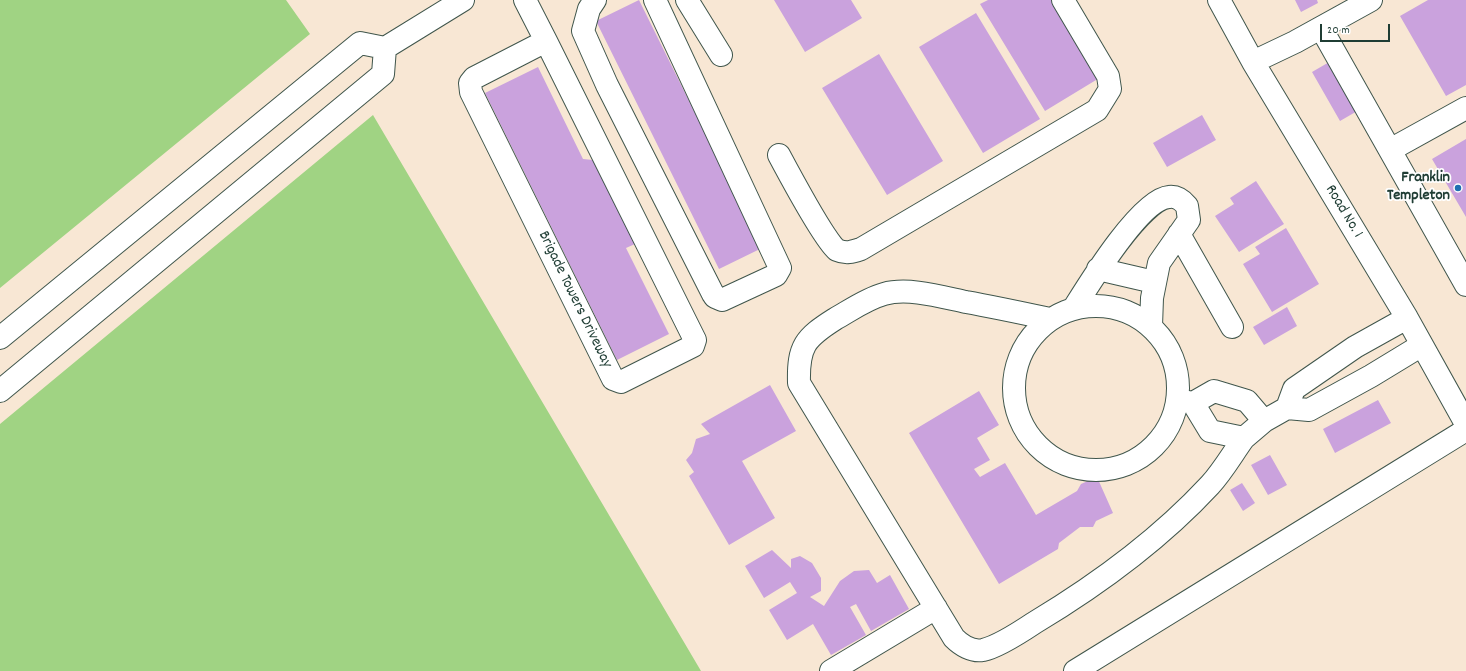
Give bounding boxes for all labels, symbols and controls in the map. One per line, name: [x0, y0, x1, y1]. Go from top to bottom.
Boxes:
scale bar: [1322, 16, 1392, 42]
text: 20 m: [1327, 22, 1350, 39]
place label: Franklin Templeton: [1387, 169, 1450, 207]
street label: Road No. 1: [1320, 182, 1366, 242]
marker: Franklin Templeton: [1453, 183, 1463, 193]
street label: Brigade Towers Driveway: [532, 228, 616, 372]

